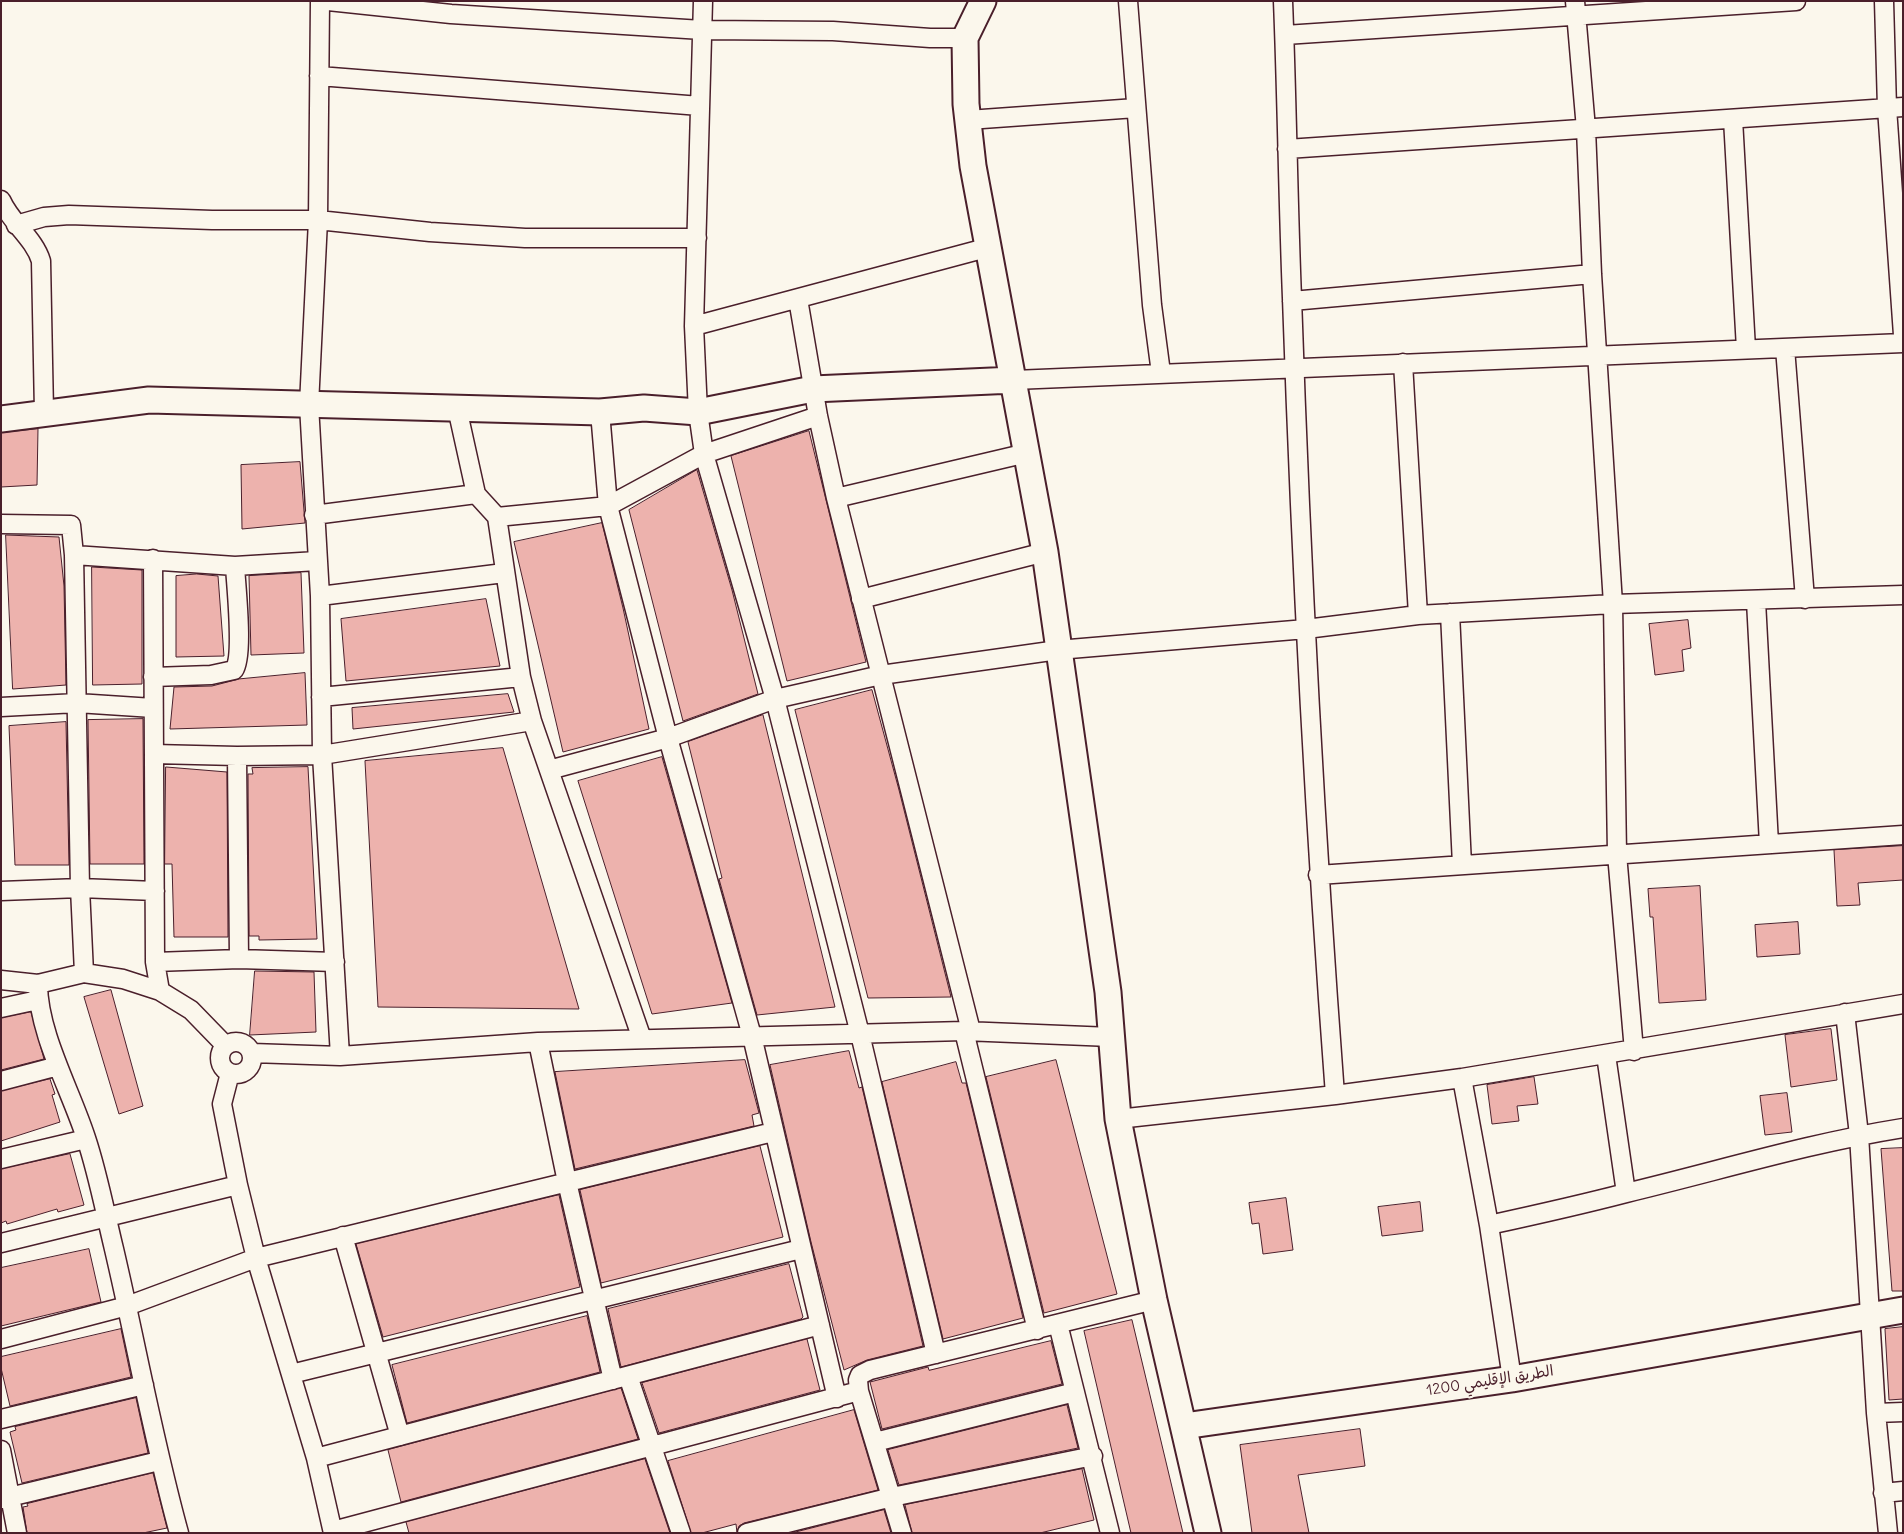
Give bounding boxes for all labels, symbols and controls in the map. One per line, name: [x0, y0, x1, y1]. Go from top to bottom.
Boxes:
street label: الطريق الإقليمي 1200: [1425, 1362, 1555, 1400]

